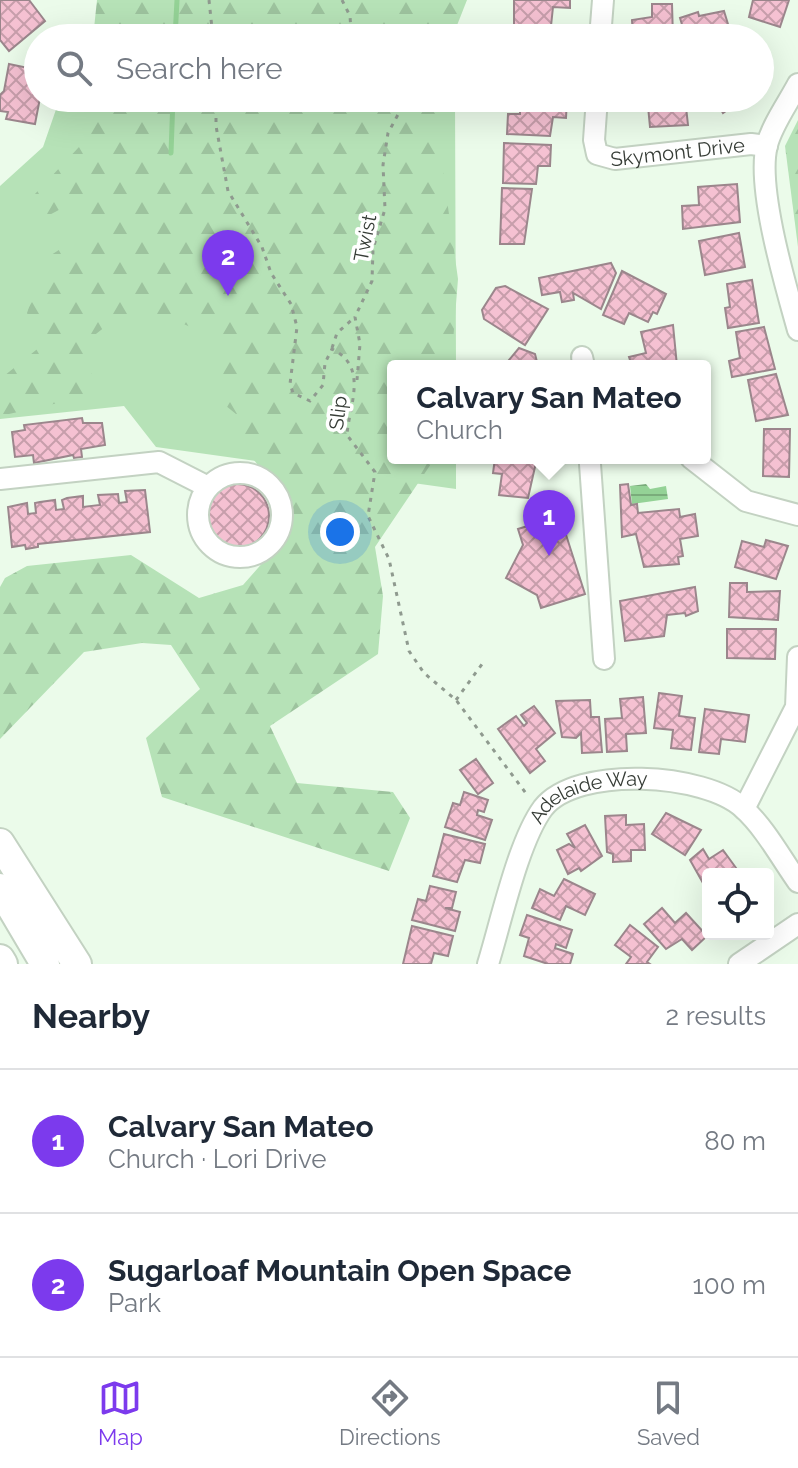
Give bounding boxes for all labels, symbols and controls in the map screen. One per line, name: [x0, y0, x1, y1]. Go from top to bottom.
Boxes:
search box: [24, 24, 774, 112]
icon: search: [52, 46, 96, 90]
text: Search here: [116, 51, 283, 86]
street label: Skymont Drive: [609, 133, 746, 171]
street label: Twist: [349, 212, 381, 264]
pin: 2: [202, 230, 254, 296]
popup: [387, 360, 711, 464]
text: Calvary San Mateo: [416, 380, 682, 415]
street label: Slip: [324, 395, 352, 431]
text: Church: [416, 415, 503, 445]
pin: 1: [523, 490, 575, 556]
your location: [320, 512, 360, 552]
street label: Adelaide Way: [524, 767, 648, 828]
map controls: [702, 868, 774, 940]
button: locate: [702, 868, 774, 940]
text: Nearby: [32, 996, 150, 1036]
text: 2 results: [666, 1001, 766, 1031]
text: Calvary San Mateo: [108, 1109, 374, 1144]
text: 1: [52, 1126, 64, 1156]
text: 80 m: [704, 1126, 766, 1156]
text: Church · Lori Drive: [108, 1144, 327, 1174]
text: Sugarloaf Mountain Open Space: [108, 1253, 572, 1288]
text: 2: [51, 1270, 65, 1300]
text: 100 m: [693, 1270, 766, 1300]
text: Park: [108, 1288, 161, 1318]
tab: Map: [98, 1376, 143, 1450]
tab: Directions: [339, 1376, 441, 1450]
tab: Saved: [637, 1376, 700, 1450]

